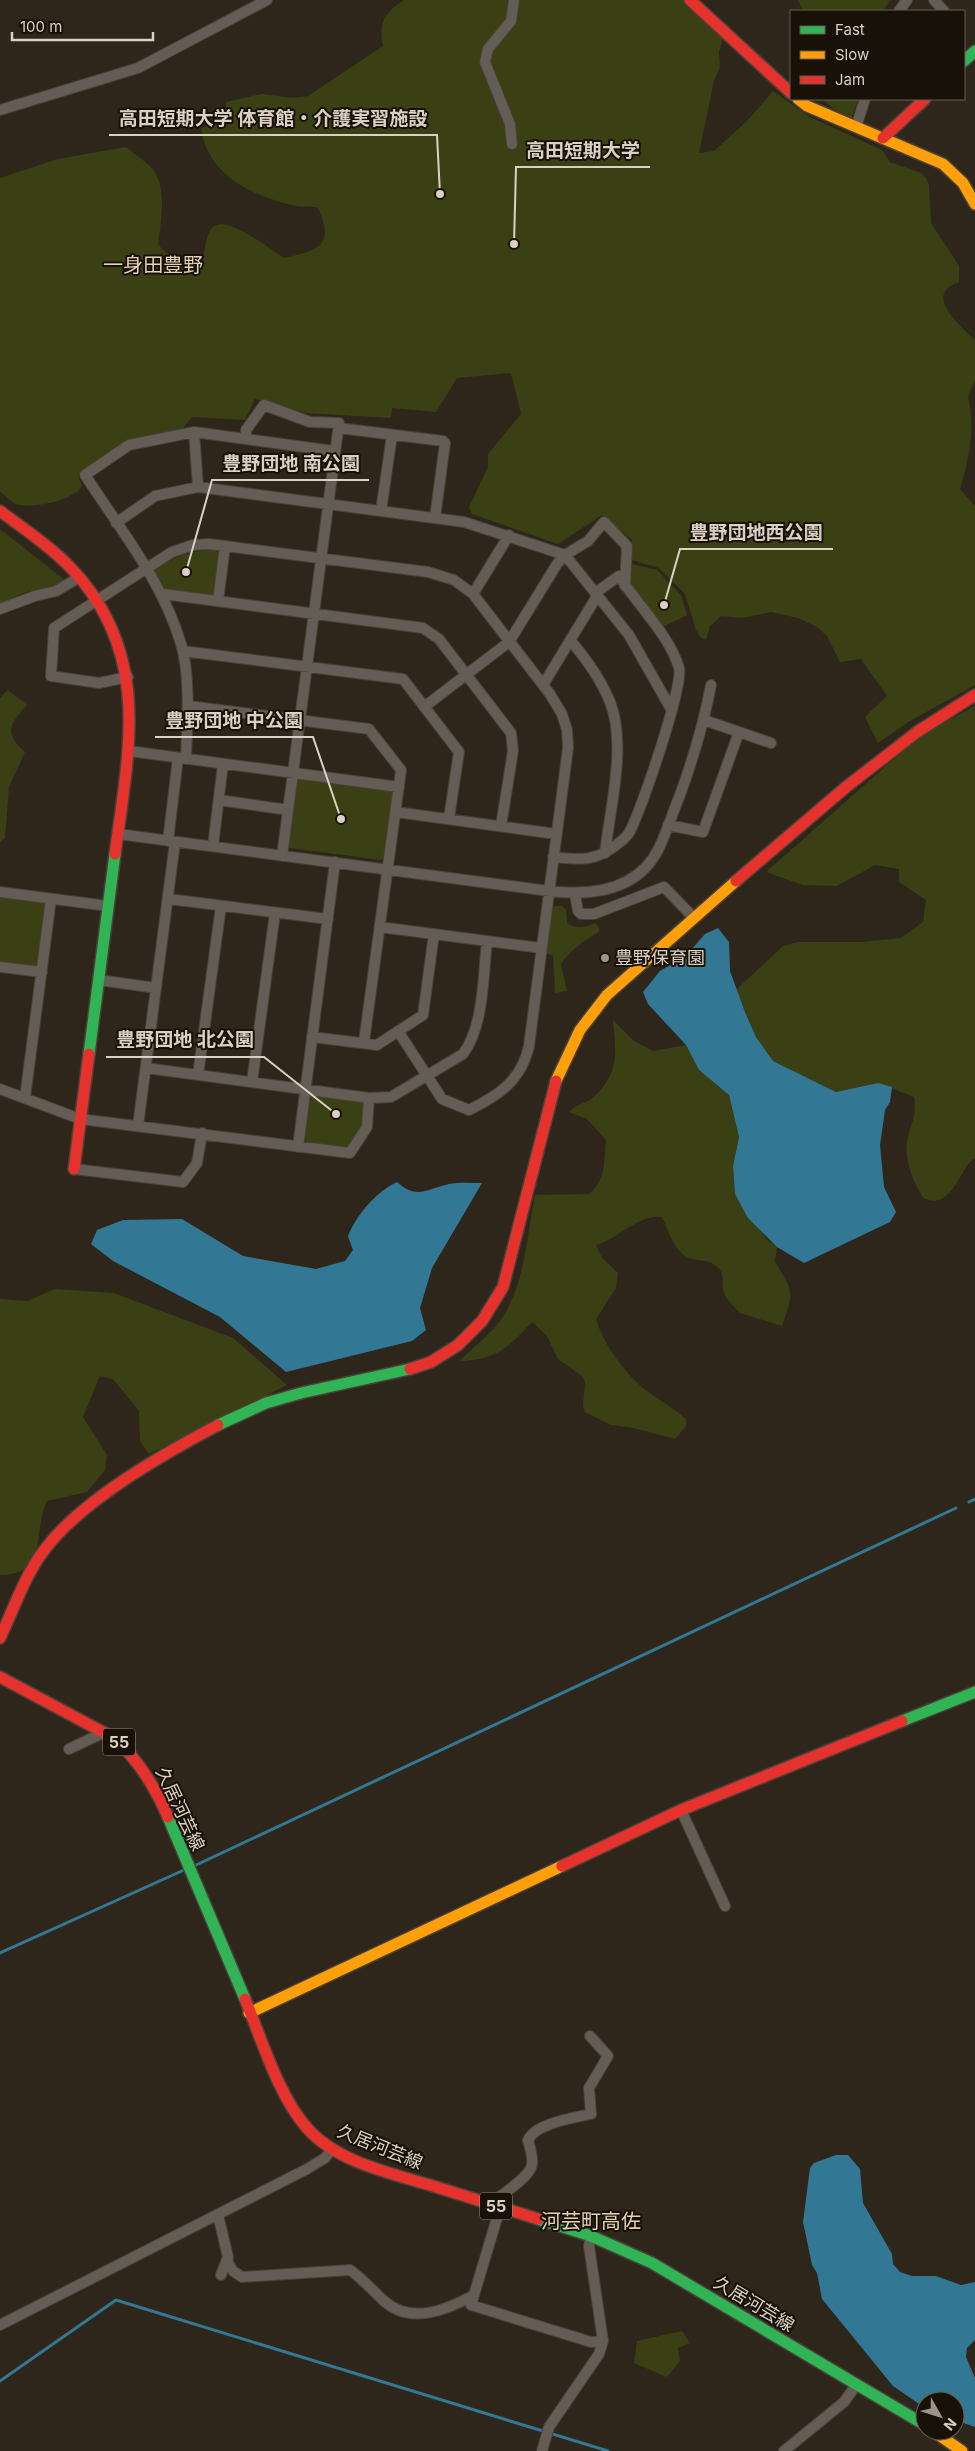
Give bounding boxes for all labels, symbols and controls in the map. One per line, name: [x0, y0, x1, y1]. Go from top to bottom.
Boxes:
scale bar: [12, 10, 154, 42]
legend: [790, 10, 965, 100]
text: 100 m: [20, 17, 62, 36]
text: Fast: [835, 20, 865, 39]
text: Slow: [835, 45, 869, 64]
text: Jam: [835, 70, 865, 89]
callout: 高田短期大学 体育館・介護実習施設: [109, 101, 437, 135]
text: 高田短期大学 体育館・介護実習施設: [119, 107, 427, 130]
callout: 高田短期大学: [516, 133, 650, 167]
text: 高田短期大学: [526, 139, 640, 162]
district label: 一身田豊野: [103, 253, 203, 277]
callout: 豊野団地 南公園: [212, 446, 369, 480]
text: 豊野団地 南公園: [222, 452, 360, 475]
callout: 豊野団地西公園: [680, 515, 833, 549]
text: 豊野団地西公園: [689, 521, 823, 544]
callout: 豊野団地 中公園: [155, 703, 313, 737]
text: 豊野団地 中公園: [165, 709, 303, 732]
place label: 豊野保育園: [615, 947, 705, 968]
marker: 豊野保育園: [599, 952, 611, 964]
callout: 豊野団地 北公園: [106, 1023, 264, 1057]
text: 豊野団地 北公園: [116, 1028, 254, 1051]
road number: 55: [103, 1728, 135, 1755]
street label: 久居河芸線: [152, 1764, 209, 1854]
street label: 久居河芸線: [335, 2120, 426, 2173]
road number: 55: [480, 2192, 512, 2220]
district label: 河芸町高佐: [541, 2209, 641, 2233]
street label: 久居河芸線: [710, 2271, 798, 2336]
north arrow: [915, 2391, 965, 2441]
text: N: [941, 2415, 960, 2434]

